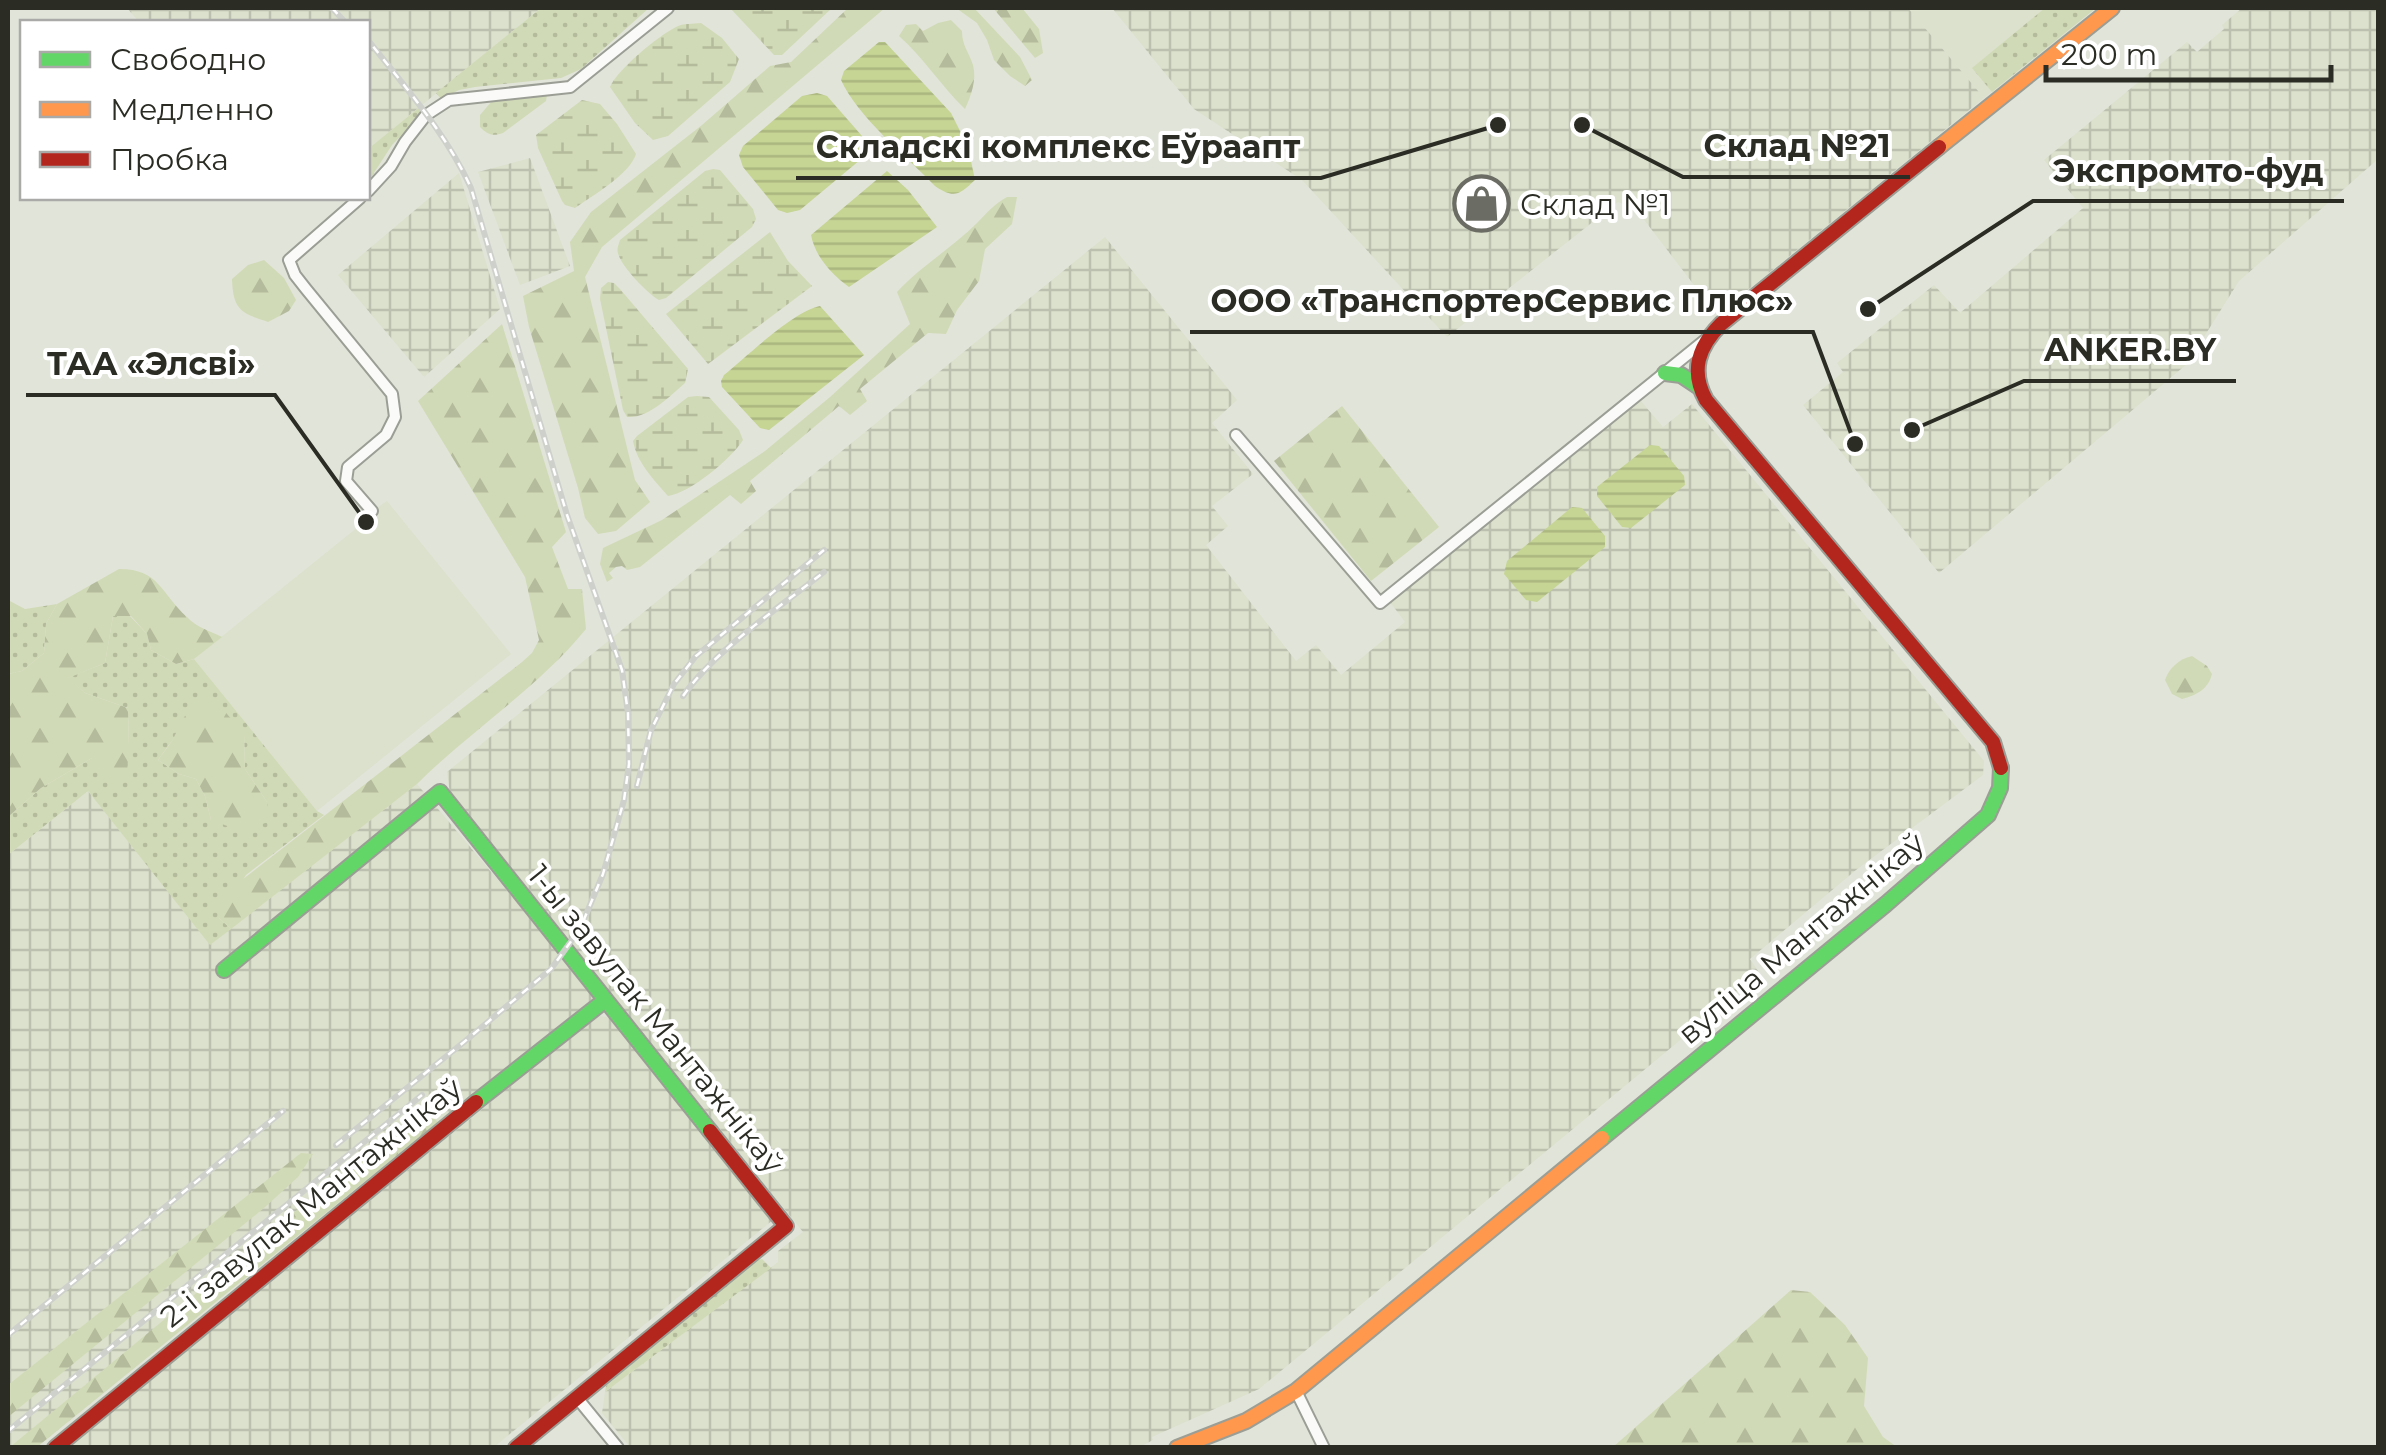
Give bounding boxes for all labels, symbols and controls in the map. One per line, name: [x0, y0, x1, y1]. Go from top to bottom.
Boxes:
legend: [20, 20, 370, 200]
scale bar: [2046, 20, 2331, 82]
text: 200 m: [2061, 36, 2157, 73]
text: Свободно: [110, 41, 266, 78]
text: Медленно: [110, 91, 274, 128]
callout: Склад №21: [1683, 115, 1910, 177]
callout: Складскі комплекс Еўраапт: [796, 116, 1321, 178]
text: Склад №21: [1704, 126, 1890, 165]
text: Складскі комплекс Еўраапт: [816, 127, 1300, 166]
callout: Экспромто-фуд: [2033, 139, 2344, 201]
text: Пробка: [110, 141, 229, 178]
text: Экспромто-фуд: [2053, 151, 2323, 190]
shop icon: Склад №1: [1451, 174, 1511, 234]
place label: Склад №1: [1520, 186, 1670, 223]
callout: ООО «ТранспортерСервис Плюс»: [1190, 270, 1813, 332]
text: ООО «ТранспортерСервис Плюс»: [1211, 281, 1793, 320]
callout: ANKER.BY: [2024, 319, 2236, 381]
text: ANKER.BY: [2043, 330, 2217, 369]
callout: ТАА «Элсві»: [26, 333, 275, 395]
text: ТАА «Элсві»: [47, 344, 255, 383]
street label: вуліца Мантажнікаў: [1670, 824, 1932, 1052]
street label: 1-ы завулак Мантажнікаў: [520, 857, 792, 1181]
street label: 2-і завулак Мантажнікаў: [153, 1069, 469, 1335]

